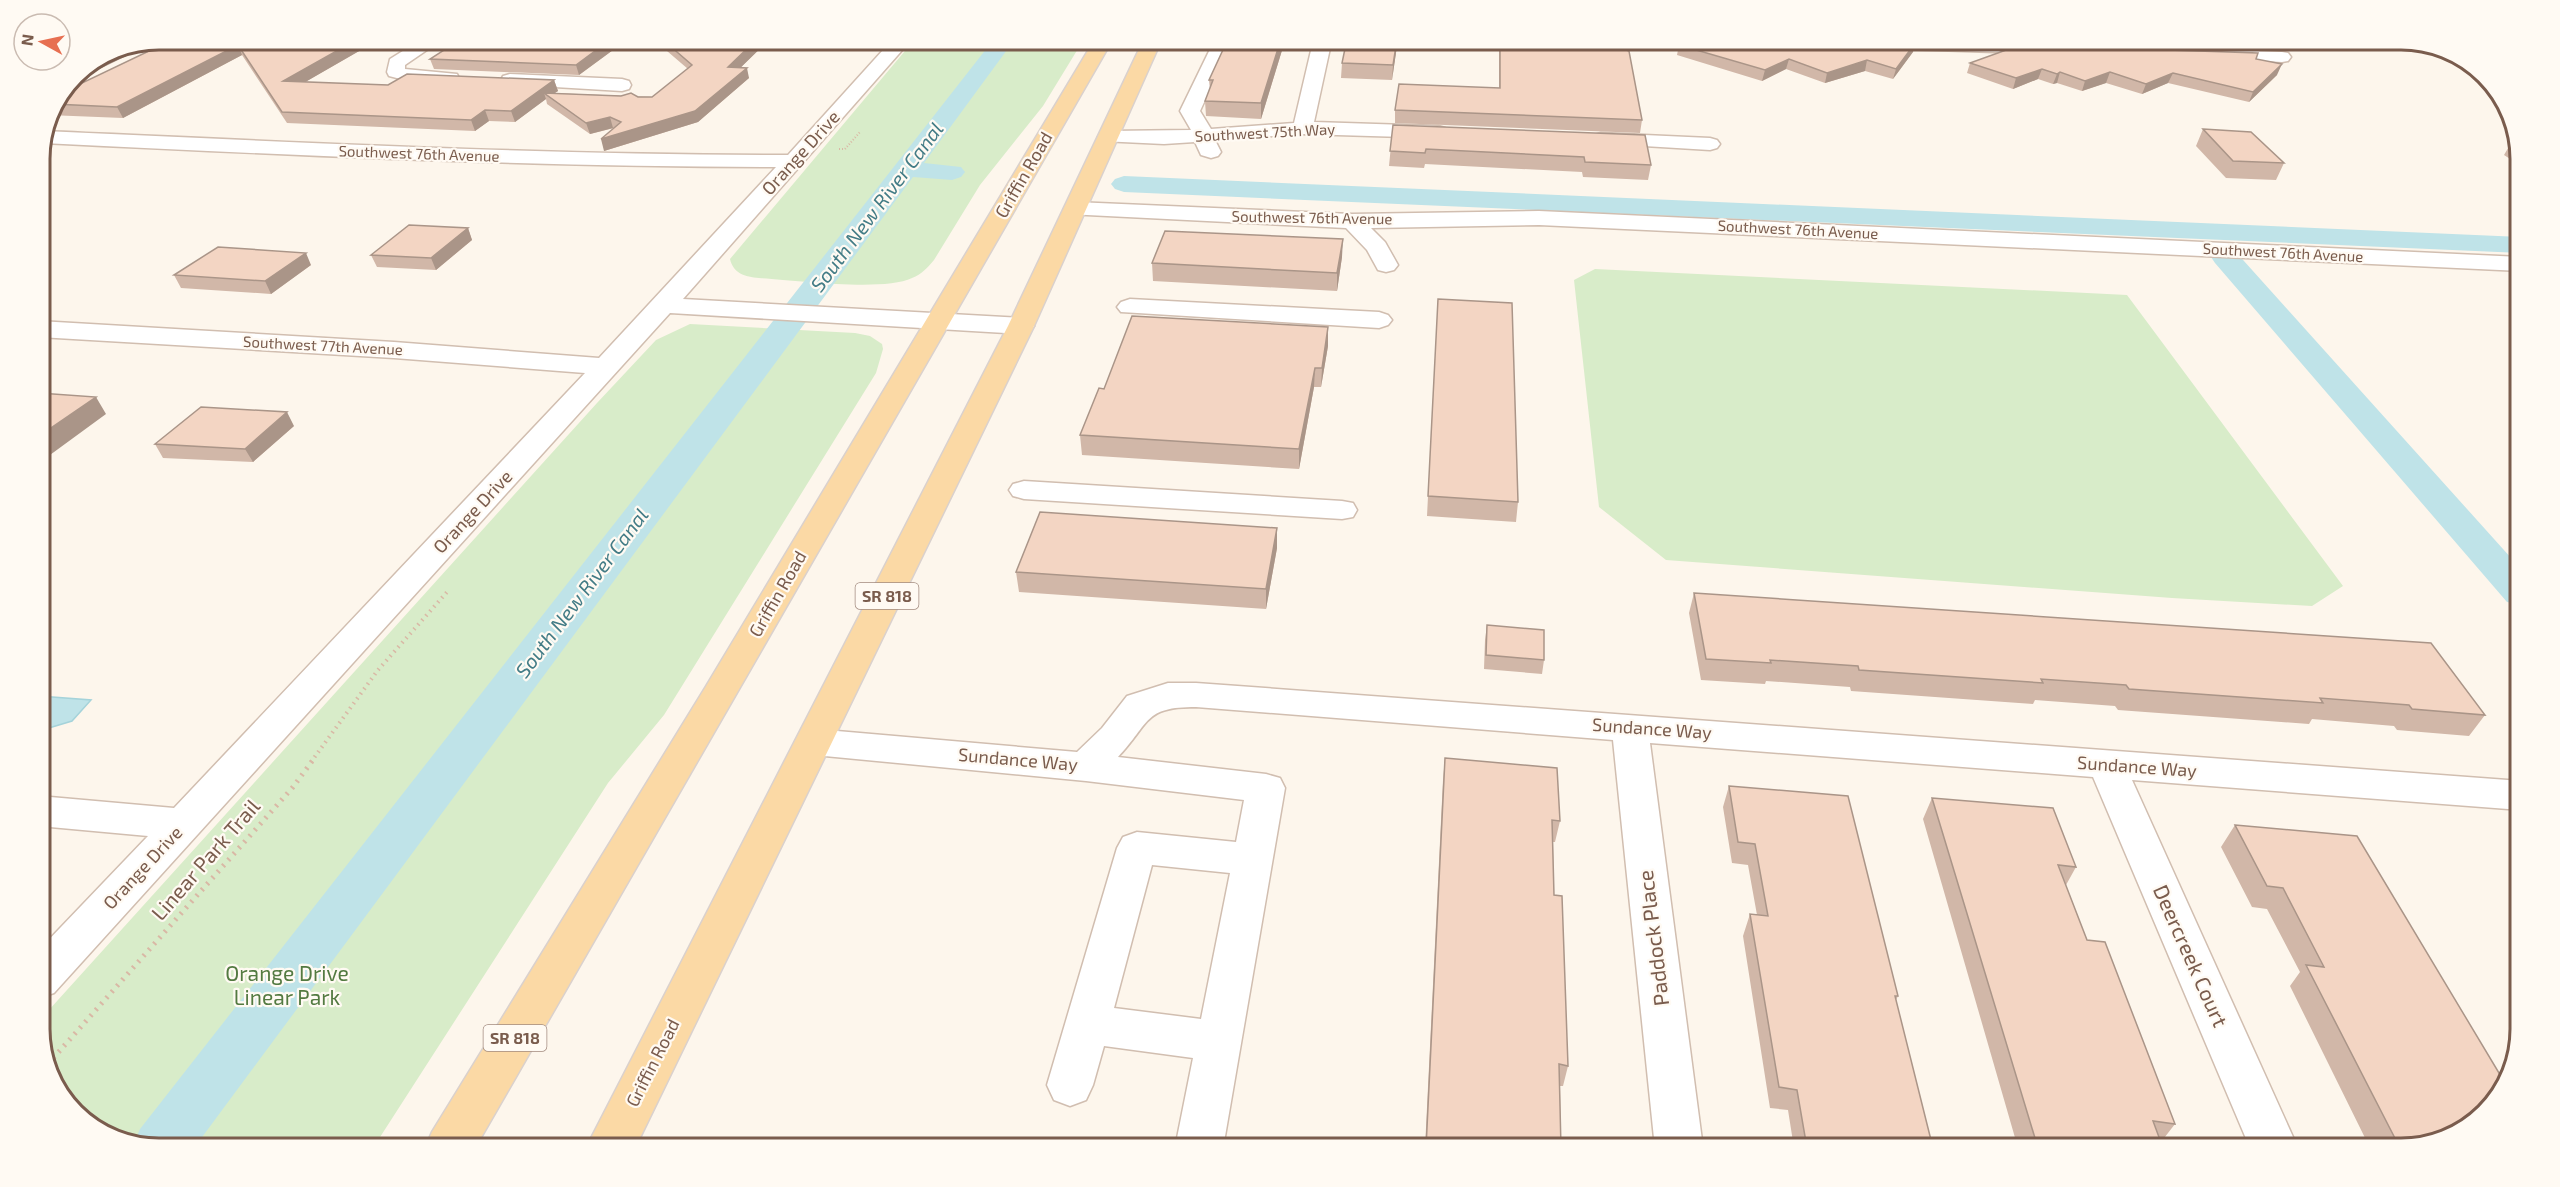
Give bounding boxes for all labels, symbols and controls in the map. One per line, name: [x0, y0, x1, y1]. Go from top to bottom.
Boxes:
north arrow: [12, 12, 72, 72]
text: N: [16, 33, 37, 47]
street label: Orange Drive: [757, 106, 844, 199]
water label: South New River Canal: [805, 117, 948, 296]
street label: Southwest 75th Way: [1194, 119, 1336, 145]
street label: Griffin Road: [990, 128, 1057, 221]
street label: Southwest 76th Avenue: [338, 141, 500, 165]
street label: Southwest 76th Avenue: [1231, 207, 1393, 227]
street label: Southwest 76th Avenue: [1717, 216, 1879, 242]
street label: Southwest 76th Avenue: [2202, 239, 2364, 265]
street label: Southwest 77th Avenue: [243, 332, 403, 358]
street label: Orange Drive: [428, 465, 516, 558]
water label: South New River Canal: [510, 503, 653, 682]
street label: Griffin Road: [744, 547, 811, 640]
road number: SR 818: [856, 583, 918, 609]
street label: Sundance Way: [1592, 713, 1713, 743]
street label: Sundance Way: [957, 743, 1079, 775]
street label: Sundance Way: [2077, 751, 2198, 781]
street label: Linear Park Trail: [145, 793, 265, 925]
street label: Orange Drive: [98, 821, 186, 914]
street label: Paddock Place: [1632, 869, 1673, 1008]
street label: Deercreek Court: [2149, 880, 2234, 1030]
park label: Orange Drive Linear Park: [225, 960, 349, 1009]
street label: Griffin Road: [621, 1015, 684, 1110]
road number: SR 818: [484, 1025, 546, 1051]

